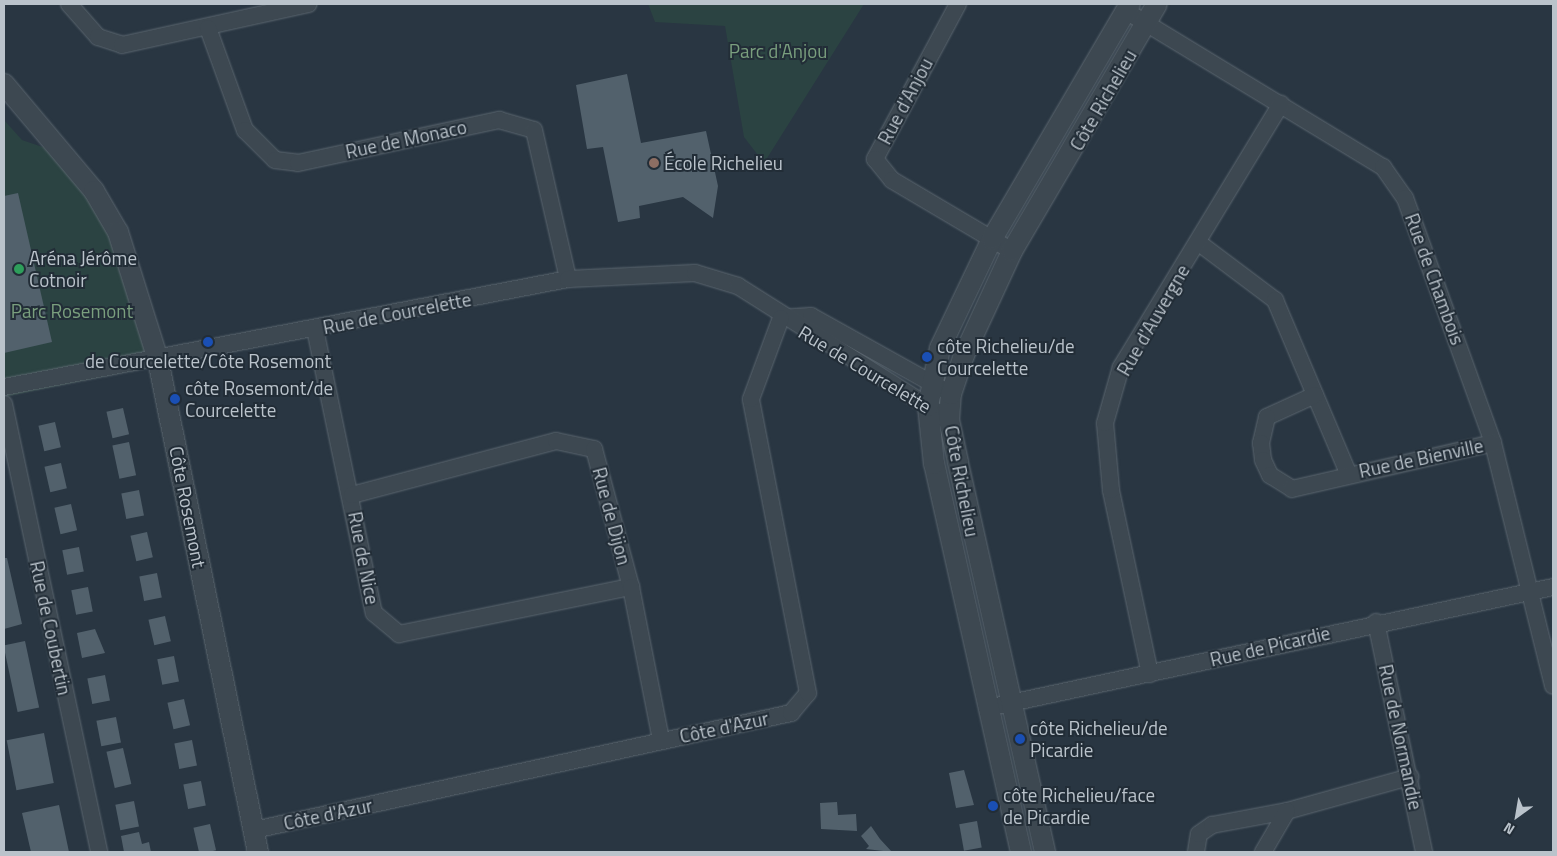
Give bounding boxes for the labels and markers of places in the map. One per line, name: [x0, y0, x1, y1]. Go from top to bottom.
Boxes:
place label: École Richelieu: [664, 152, 783, 174]
marker: École Richelieu: [648, 157, 660, 169]
place label: Aréna Jérôme Cotnoir: [29, 247, 137, 291]
marker: Aréna Jérôme Cotnoir: [13, 263, 25, 275]
place label: côte Richelieu/de Courcelette: [937, 335, 1075, 379]
marker: de Courcelette/Côte Rosemont: [202, 336, 214, 348]
place label: de Courcelette/Côte Rosemont: [85, 350, 331, 372]
marker: côte Richelieu/de Courcelette: [921, 351, 933, 363]
place label: côte Rosemont/de Courcelette: [185, 377, 333, 421]
marker: côte Rosemont/de Courcelette: [169, 393, 181, 405]
place label: côte Richelieu/de Picardie: [1030, 717, 1168, 761]
marker: côte Richelieu/de Picardie: [1014, 733, 1026, 745]
place label: côte Richelieu/face de Picardie: [1003, 784, 1155, 828]
marker: côte Richelieu/face de Picardie: [987, 800, 999, 812]

